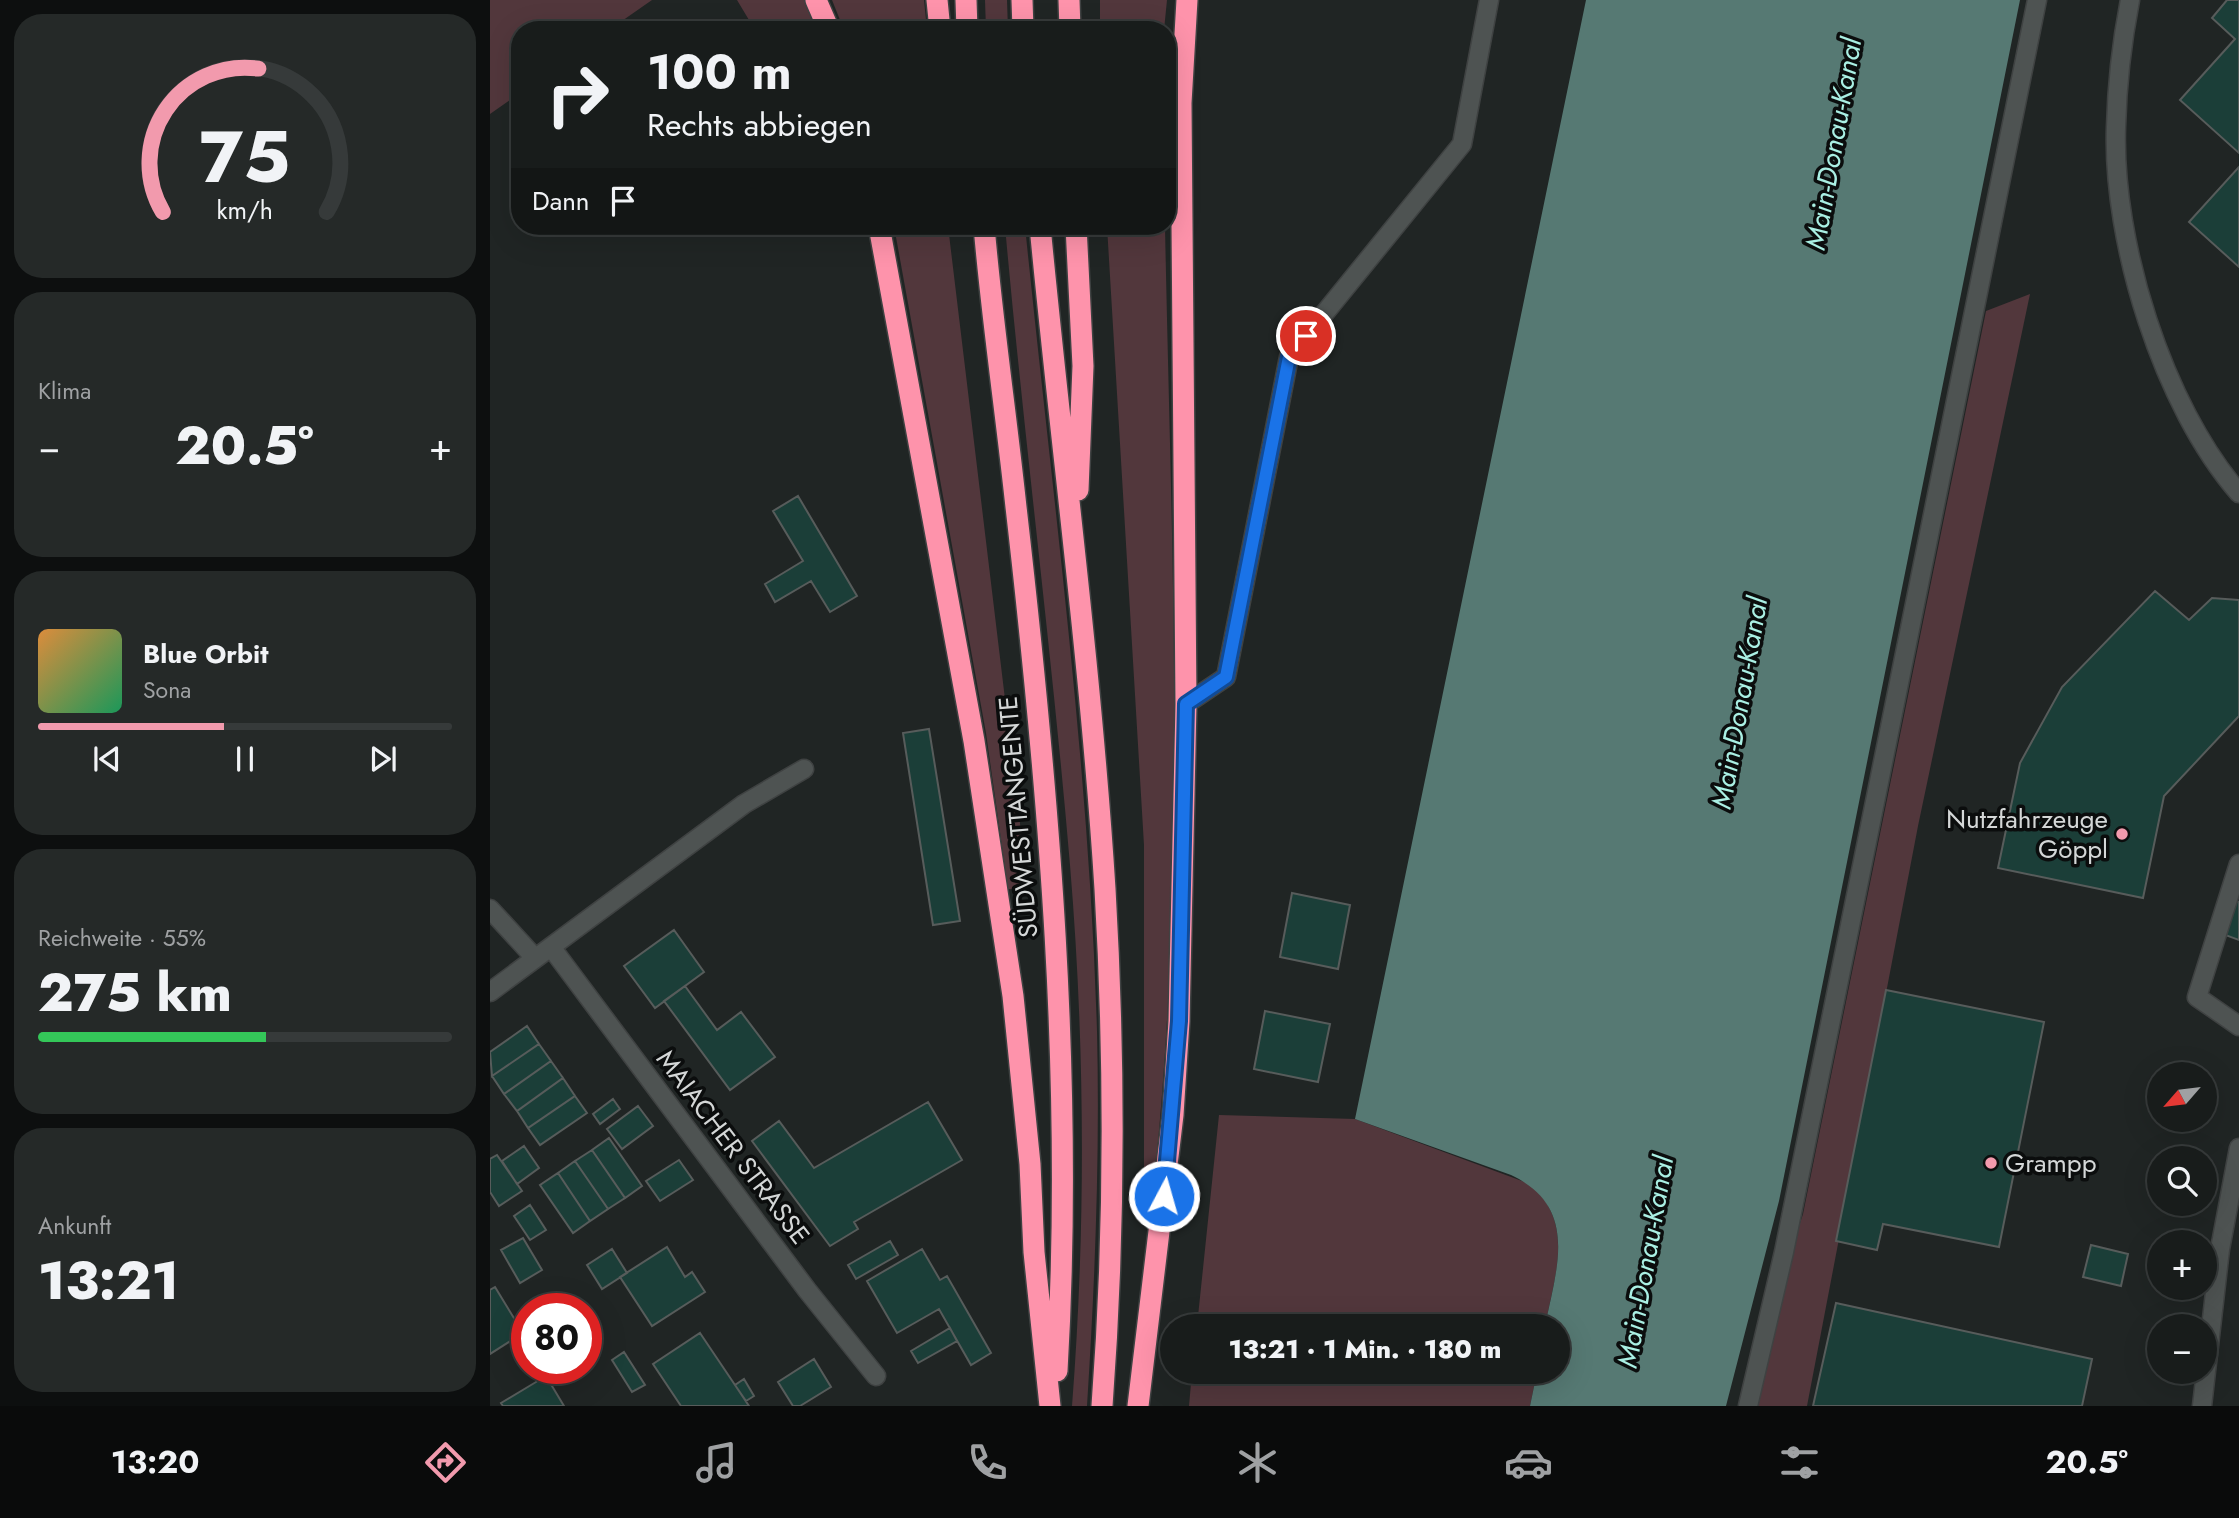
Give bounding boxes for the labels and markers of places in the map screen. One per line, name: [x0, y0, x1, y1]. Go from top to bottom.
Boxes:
pin: [1276, 306, 1336, 366]
place label: Nutzfahrzeuge Göppl: [1946, 800, 2108, 868]
marker: Nutzfahrzeuge Göppl: [2114, 826, 2130, 842]
place label: Grampp: [2005, 1144, 2097, 1182]
marker: Grampp: [1983, 1155, 1999, 1171]

